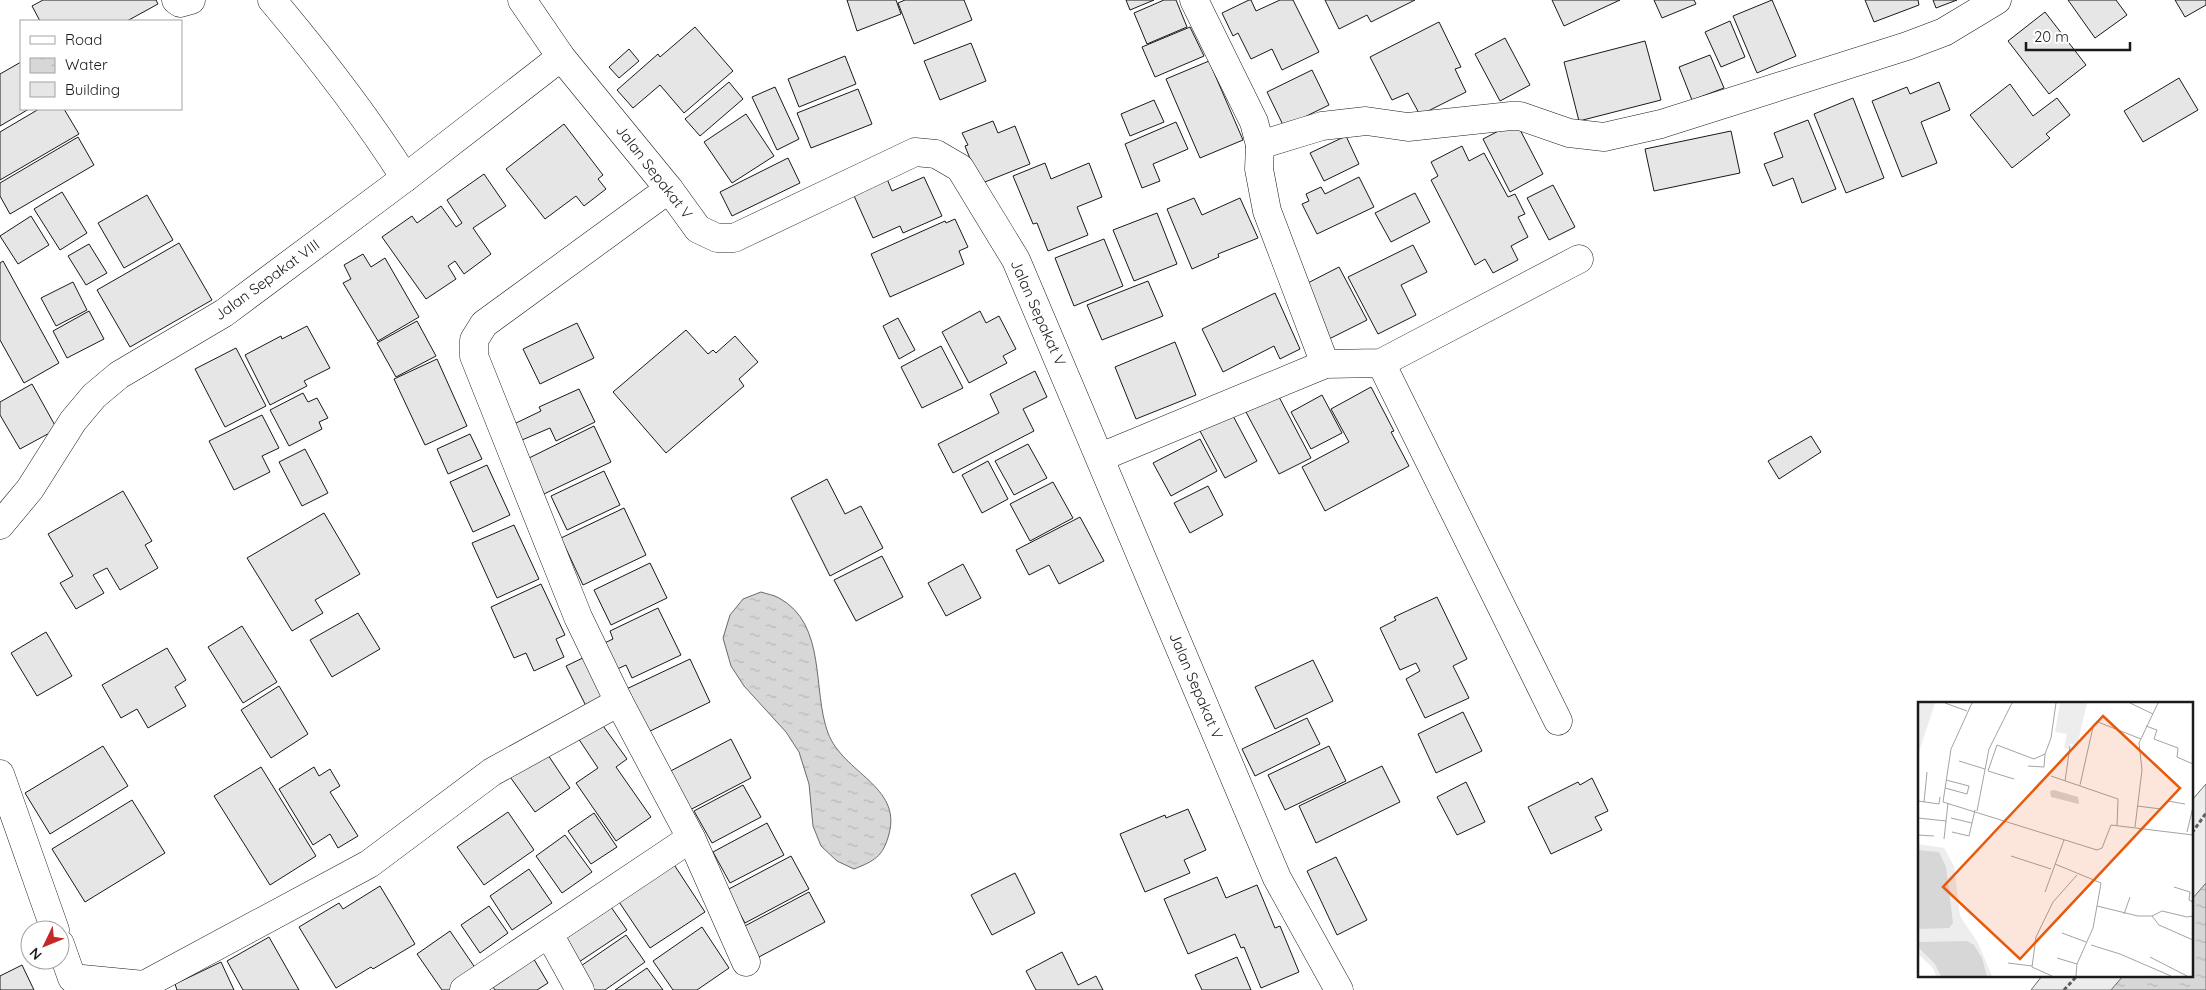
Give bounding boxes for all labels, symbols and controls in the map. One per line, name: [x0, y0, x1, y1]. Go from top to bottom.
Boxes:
legend: [20, 20, 182, 110]
scale bar: [2026, 20, 2130, 52]
text: 20 m: [2034, 27, 2069, 46]
text: Road: [65, 30, 102, 49]
text: Water: [65, 55, 108, 74]
text: Building: [65, 80, 120, 99]
street label: Jalan Sepakat V: [612, 121, 697, 223]
street label: Jalan Sepakat VIII: [210, 235, 323, 324]
street label: Jalan Sepakat V: [1007, 257, 1070, 369]
street label: Jalan Sepakat V: [1165, 629, 1228, 742]
inset map: [1918, 702, 2194, 978]
north arrow: [20, 920, 70, 970]
text: N: [25, 944, 46, 964]

